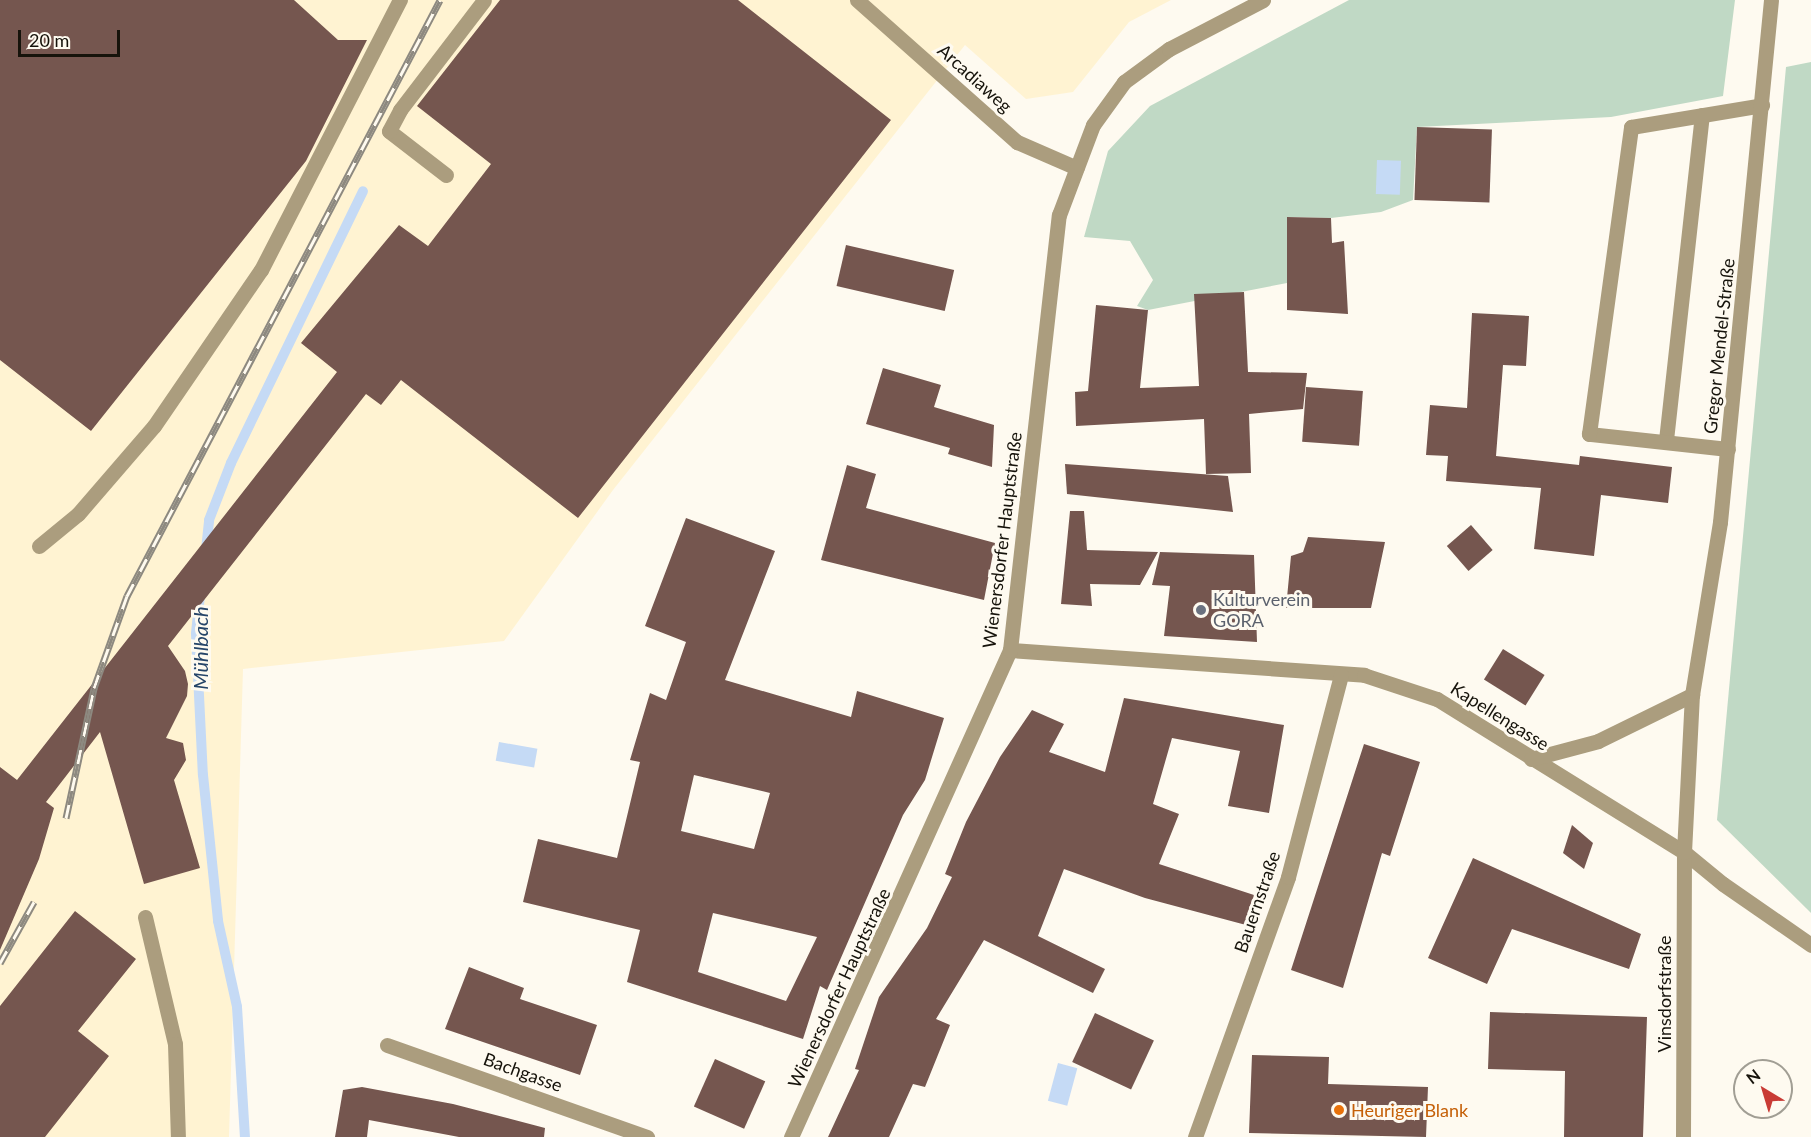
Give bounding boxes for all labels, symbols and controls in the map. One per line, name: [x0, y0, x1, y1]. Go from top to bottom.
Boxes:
scale bar: [21, 18, 123, 56]
text: 20 m: [29, 29, 69, 51]
street label: Arcadiaweg: [934, 39, 1016, 117]
street label: Gregor Mendel-Straße: [1699, 257, 1739, 435]
street label: Wienersdorfer Hauptstraße: [978, 430, 1026, 650]
place label: Kulturverein GORA: [1213, 589, 1310, 632]
marker: Kulturverein GORA: [1194, 603, 1208, 617]
water label: Mühlbach: [188, 606, 212, 690]
street label: Kapellengasse: [1447, 677, 1553, 755]
street label: Bauernstraße: [1230, 848, 1284, 956]
street label: Wienersdorfer Hauptstraße: [783, 885, 895, 1091]
street label: Vinsdorfstraße: [1653, 935, 1675, 1053]
street label: Bachgasse: [481, 1048, 565, 1096]
north arrow: [1733, 1059, 1793, 1119]
text: N: [1742, 1065, 1764, 1087]
place label: Heuriger Blank: [1351, 1099, 1469, 1121]
marker: Heuriger Blank: [1332, 1103, 1346, 1117]

